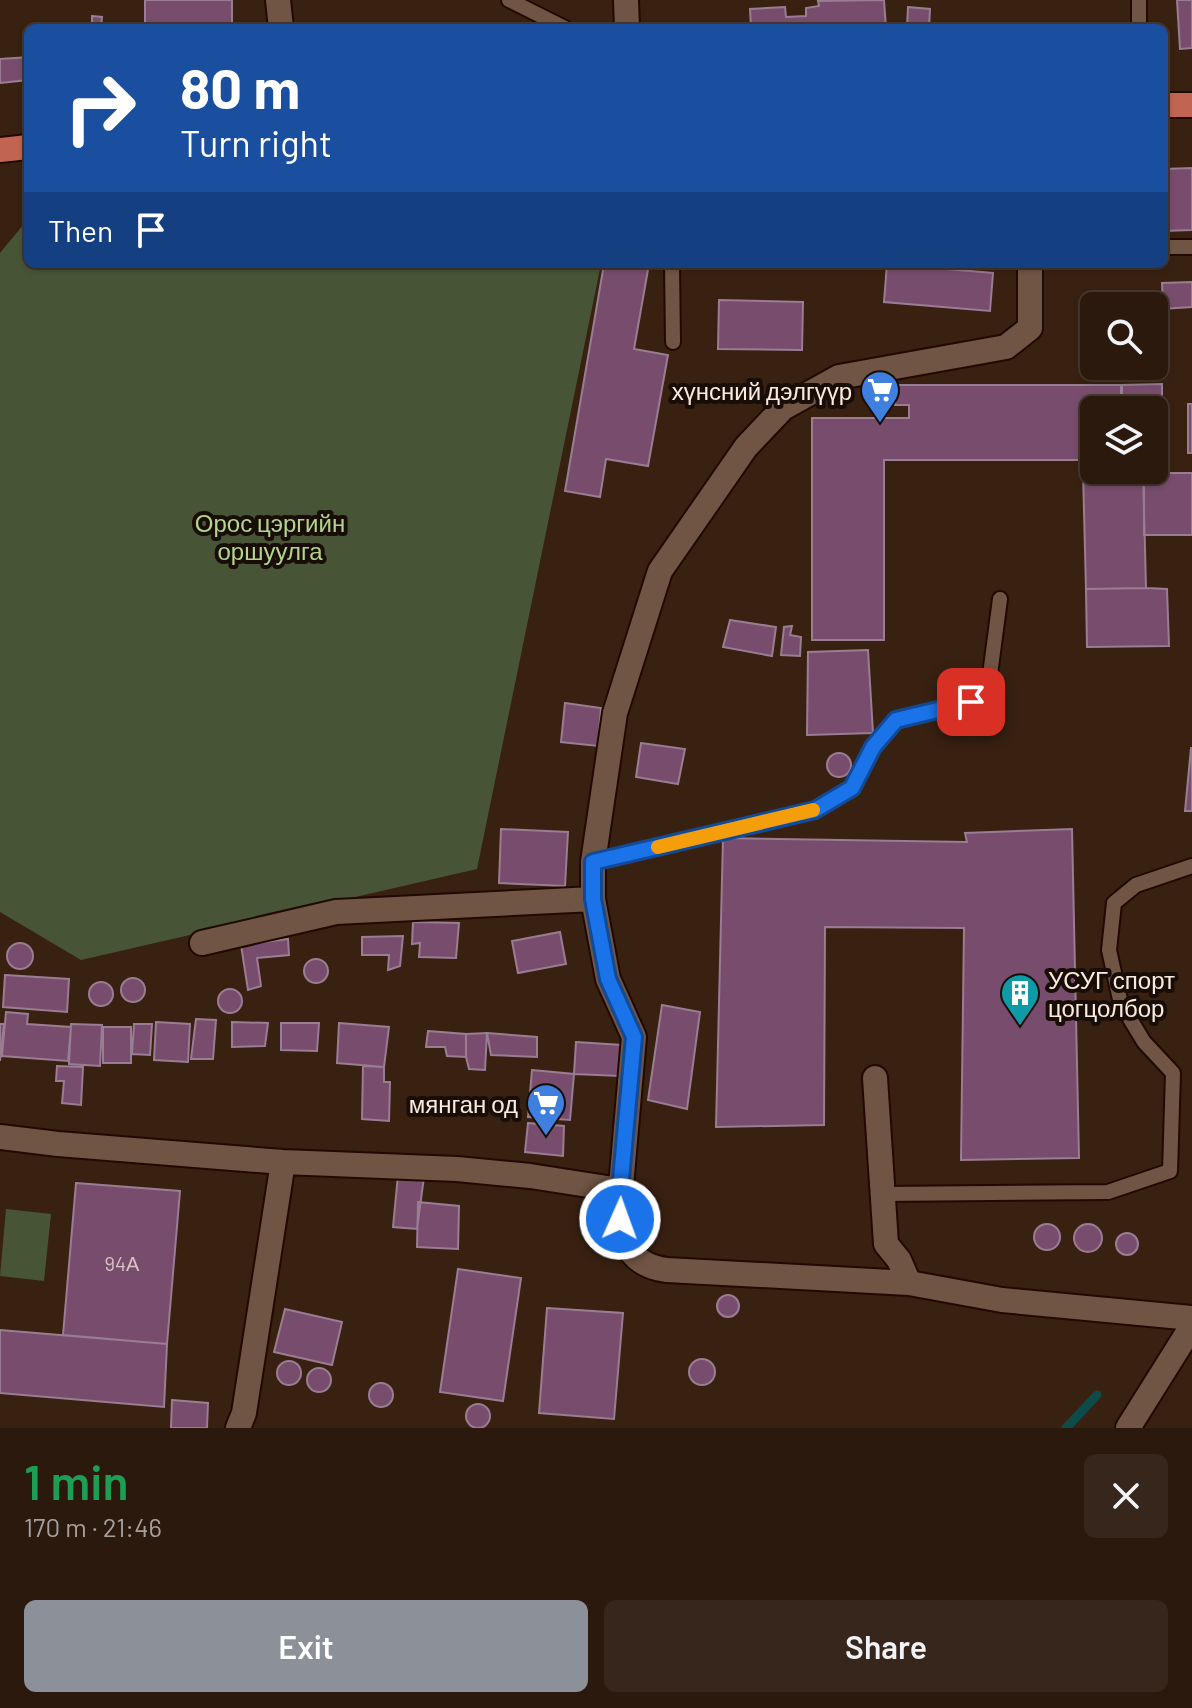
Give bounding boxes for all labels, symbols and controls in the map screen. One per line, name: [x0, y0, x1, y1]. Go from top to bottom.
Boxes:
text: 80 m: [180, 53, 300, 120]
icon: right: [48, 56, 152, 160]
text: Turn right: [180, 121, 332, 164]
icon: arrive: [129, 208, 173, 252]
text: Then: [48, 212, 113, 248]
map controls: [1080, 292, 1168, 484]
button: search: [1080, 292, 1168, 380]
supermarket icon: хүнсний дэлгүүр: [859, 369, 901, 424]
place label: хүнсний дэлгүүр: [672, 376, 852, 405]
button: layers: [1080, 396, 1168, 484]
park label: Орос цэргийн оршуулга: [195, 508, 345, 565]
pin: [937, 668, 1005, 736]
icon: arrive: [949, 680, 993, 724]
place label: УСУГ спорт цогцолбор: [1048, 965, 1175, 1022]
building icon: УСУГ спорт цогцолбор: [999, 972, 1041, 1027]
supermarket icon: мянган од: [525, 1082, 567, 1137]
place label: мянган од: [409, 1089, 518, 1118]
position arrow: [578, 1177, 662, 1261]
house number: 94А: [105, 1251, 140, 1275]
text: 1 min: [24, 1452, 129, 1510]
button: close: [1084, 1454, 1168, 1538]
text: 170 m · 21:46: [24, 1511, 162, 1542]
button: Exit: [24, 1600, 588, 1692]
button: Share: [604, 1600, 1168, 1692]

